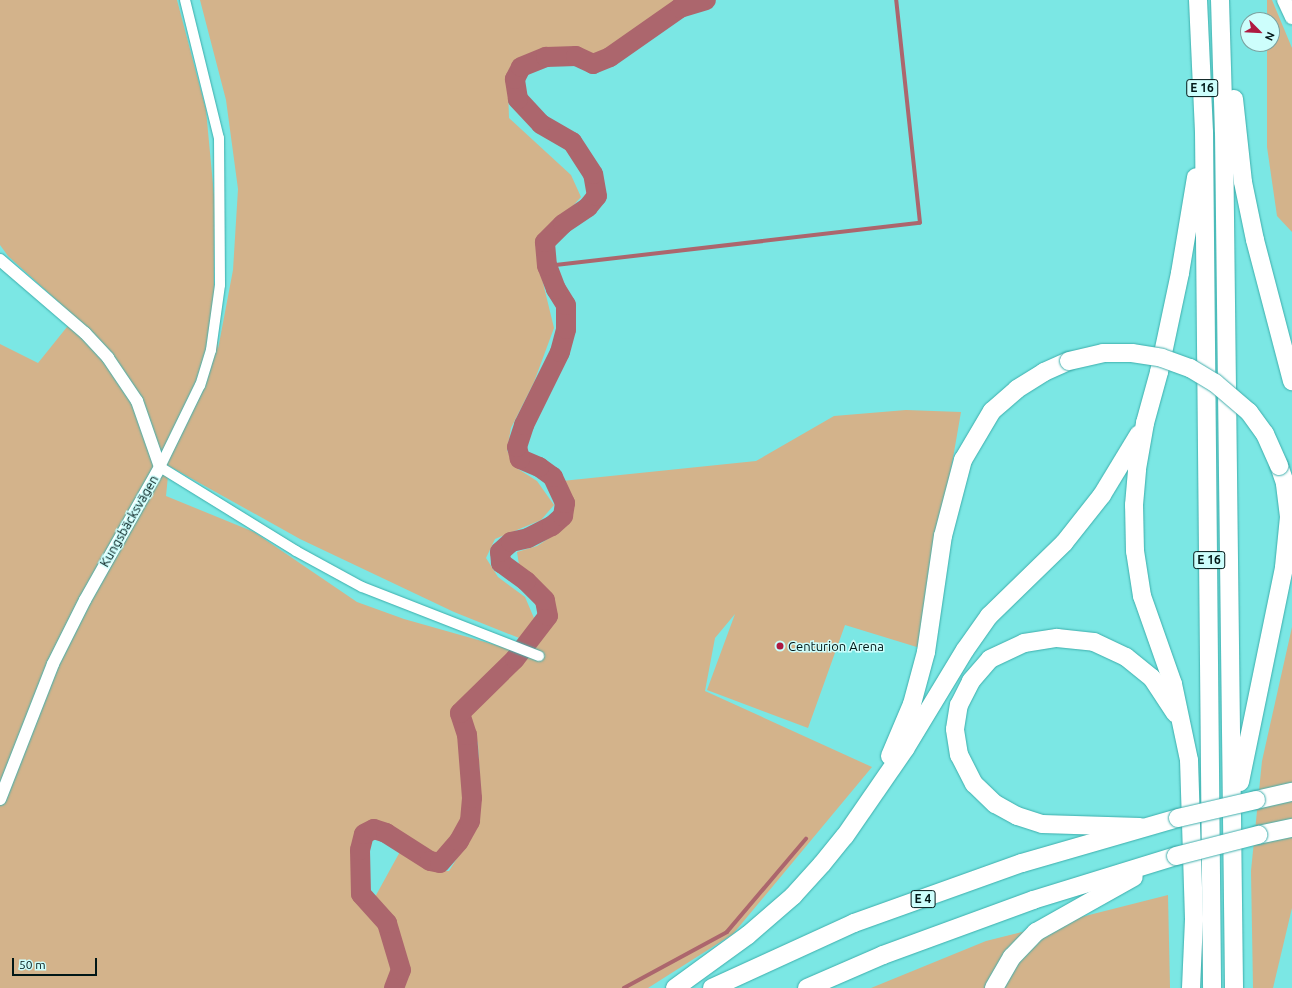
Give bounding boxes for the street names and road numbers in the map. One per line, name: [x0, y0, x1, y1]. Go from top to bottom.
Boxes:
road number: E 16: [1186, 78, 1218, 98]
street label: Kungsbäcksvägen: [96, 472, 162, 570]
road number: E 16: [1193, 550, 1225, 570]
road number: E 4: [910, 889, 936, 909]

